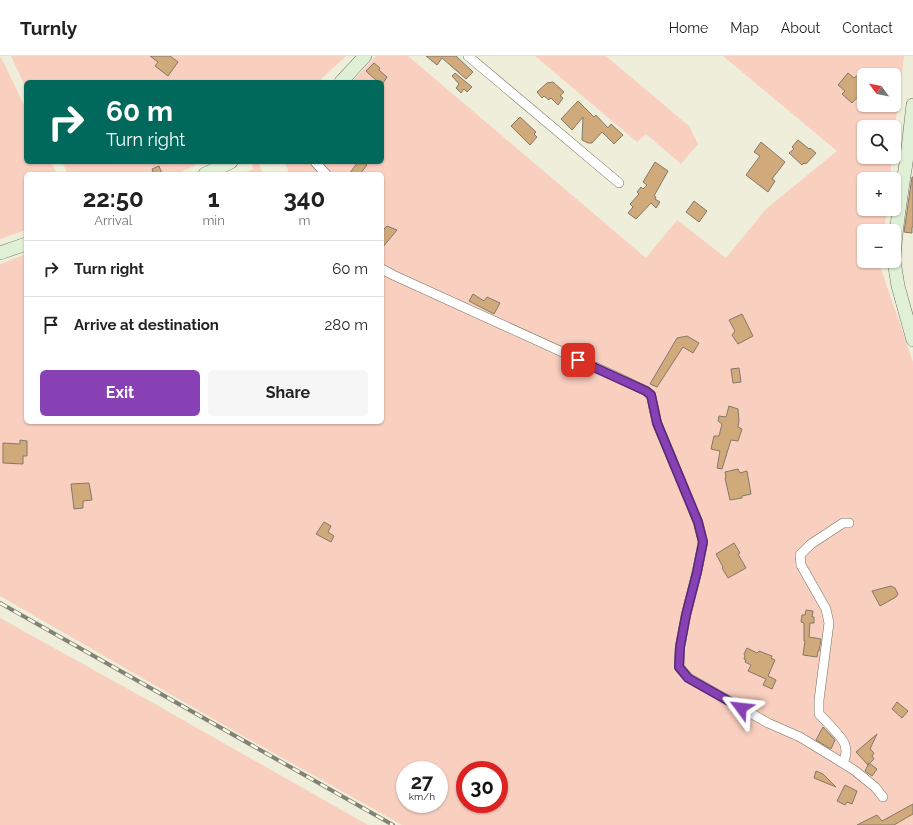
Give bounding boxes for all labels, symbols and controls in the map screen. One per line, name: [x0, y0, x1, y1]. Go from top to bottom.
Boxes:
text: Turnly: [20, 17, 77, 39]
text: Home: [669, 20, 708, 36]
text: Map: [730, 20, 759, 36]
text: About: [781, 20, 820, 36]
text: Contact: [842, 20, 893, 36]
north arrow: [857, 68, 901, 112]
map controls: [857, 68, 901, 268]
text: 60 m: [106, 95, 173, 128]
icon: right: [40, 96, 92, 148]
button: search: [857, 120, 901, 164]
text: Turn right: [106, 129, 185, 150]
button: +: [857, 172, 901, 216]
text: 22:50: [83, 184, 144, 213]
text: 1: [208, 184, 220, 213]
text: 340: [283, 184, 325, 213]
text: Arrival: [94, 213, 132, 228]
text: min: [202, 213, 225, 228]
text: m: [298, 213, 310, 228]
button: −: [857, 224, 901, 268]
icon: right: [40, 258, 62, 280]
text: Turn right: [74, 260, 144, 278]
text: 60 m: [332, 260, 368, 278]
icon: arrive: [40, 314, 62, 336]
text: Arrive at destination: [74, 316, 219, 334]
text: 280 m: [324, 316, 368, 334]
pin: [561, 343, 595, 377]
icon: arrive: [567, 349, 589, 371]
button: Exit: [40, 370, 200, 416]
button: Share: [208, 370, 368, 416]
position arrow: [720, 687, 762, 729]
speed limit sign: 30: [456, 761, 508, 813]
text: 27: [411, 770, 433, 794]
text: km/h: [409, 791, 435, 802]

